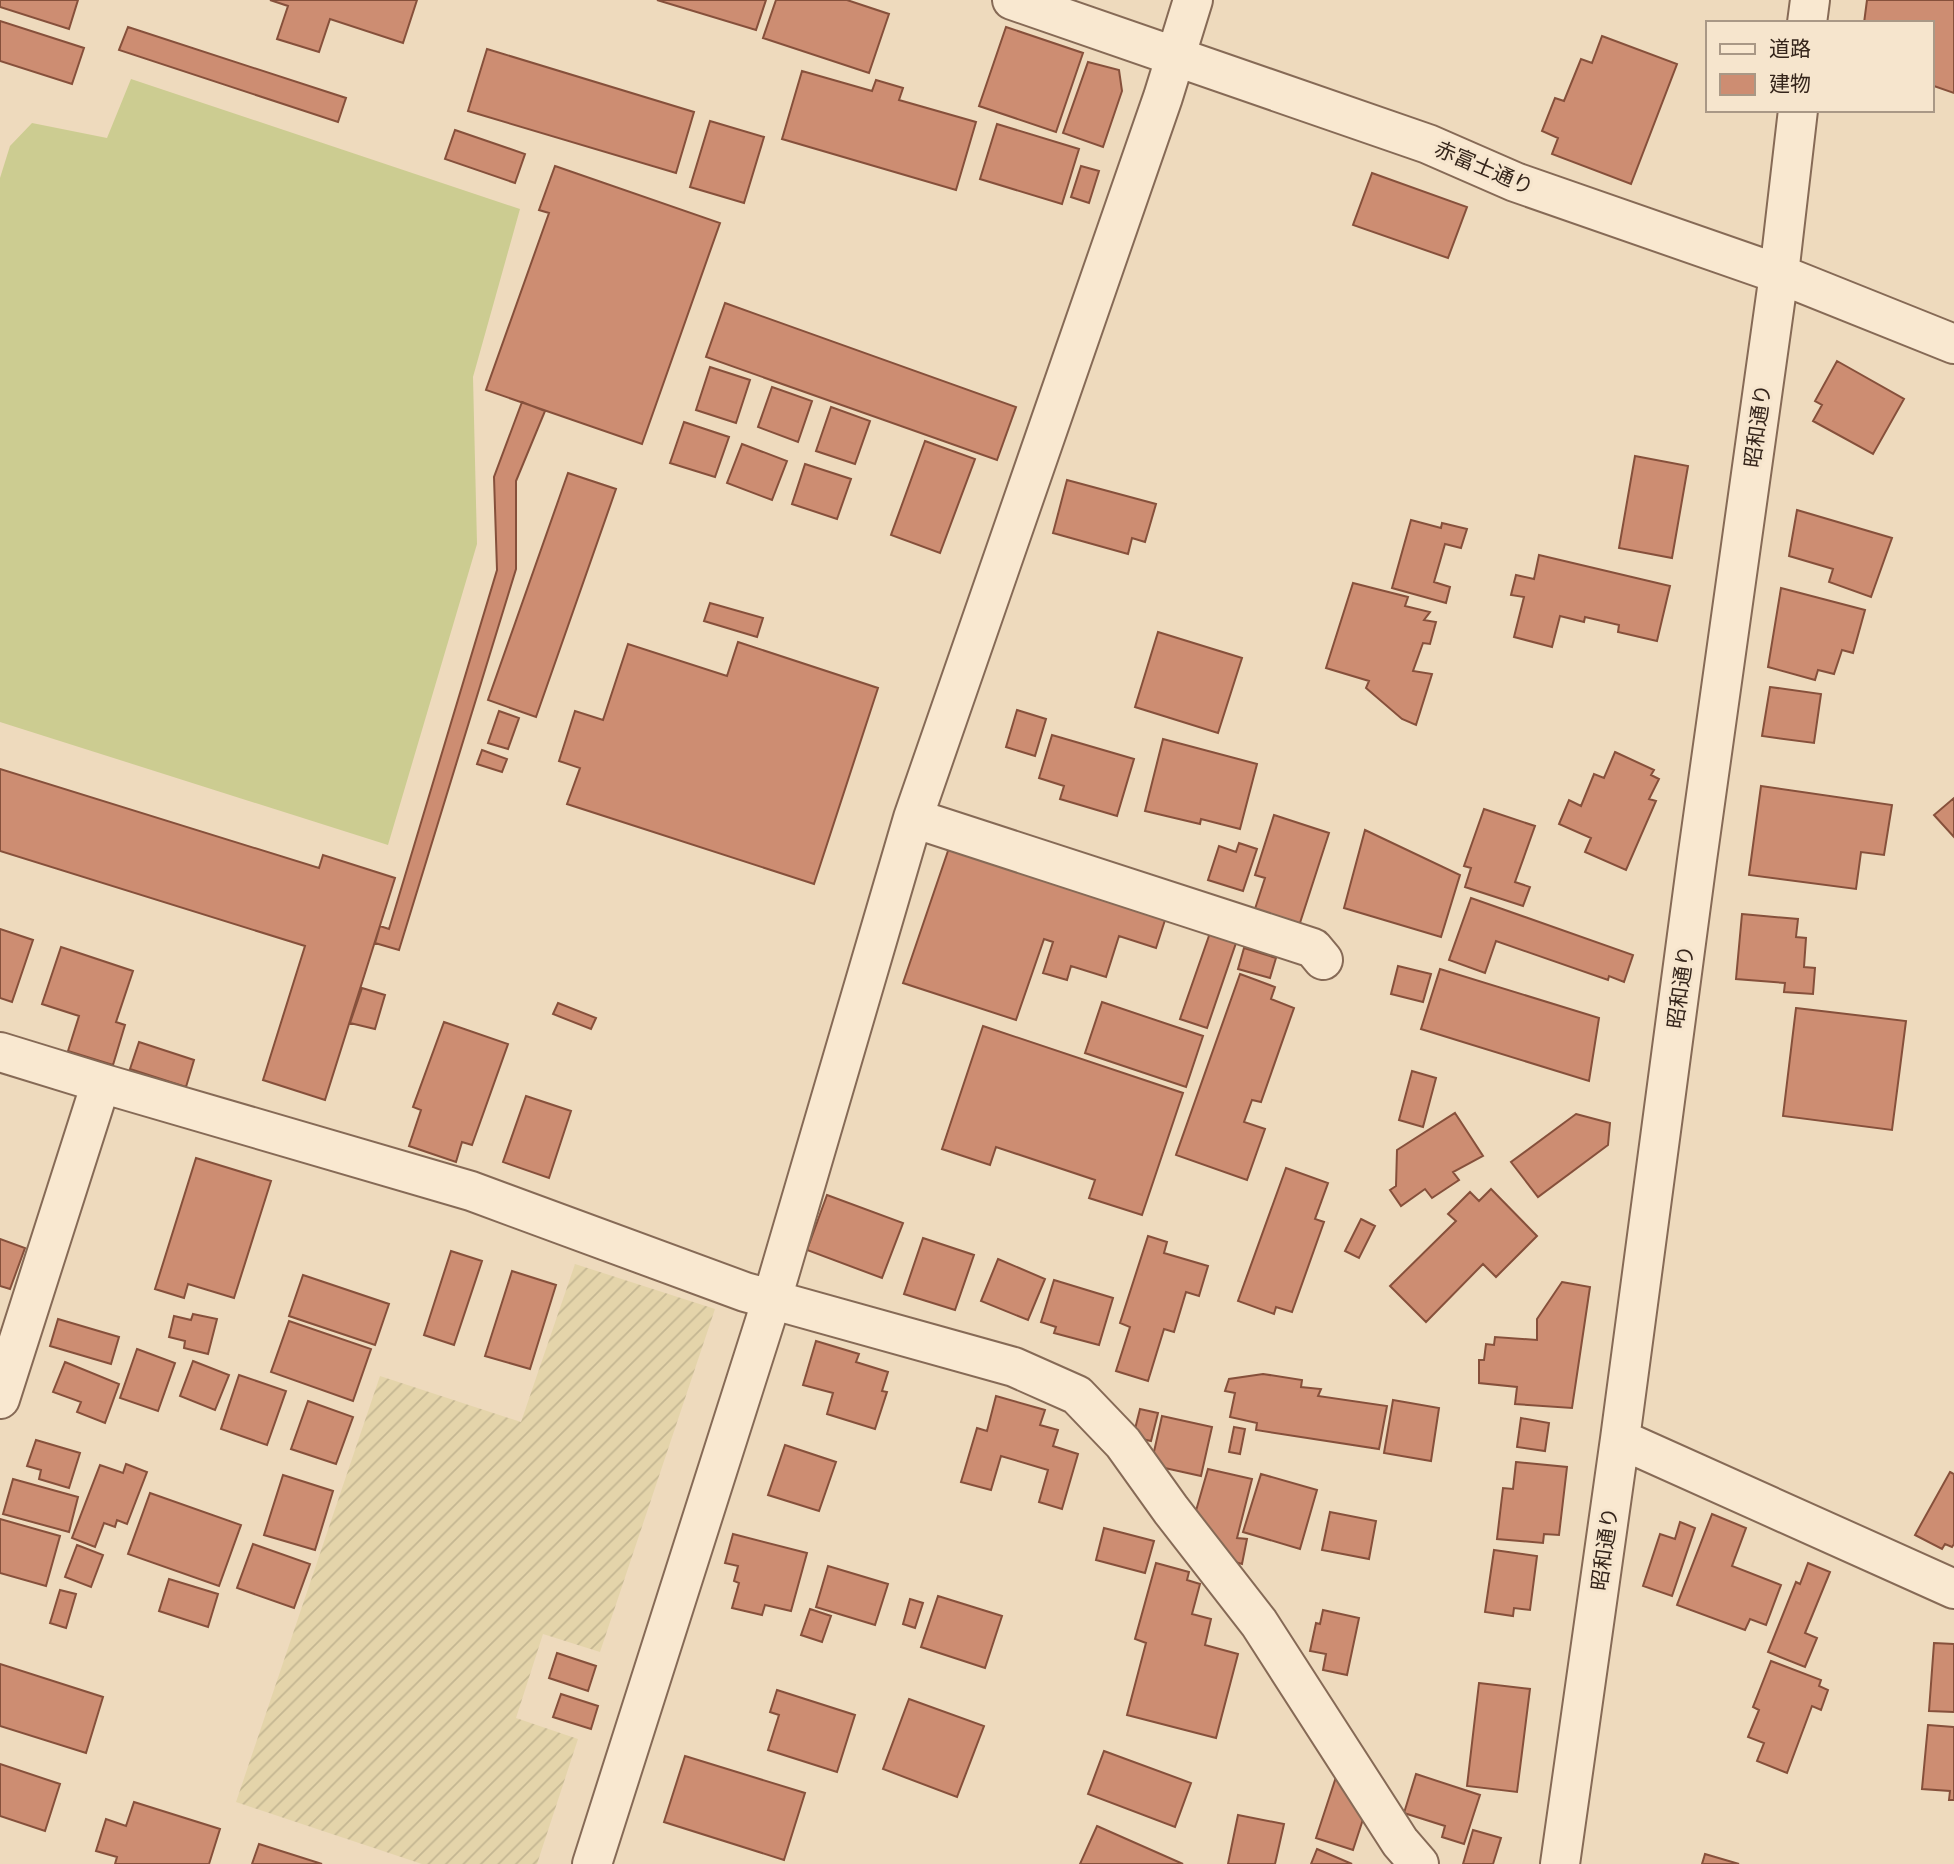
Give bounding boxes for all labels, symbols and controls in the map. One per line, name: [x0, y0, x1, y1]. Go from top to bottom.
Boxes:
legend: [1706, 21, 1933, 112]
text: 道路: [1769, 37, 1811, 61]
text: 建物: [1769, 72, 1811, 96]
street label: 赤富士通り: [1431, 136, 1537, 200]
street label: 昭和通り: [1740, 383, 1776, 469]
street label: 昭和通り: [1663, 944, 1699, 1030]
street label: 昭和通り: [1587, 1506, 1623, 1592]

